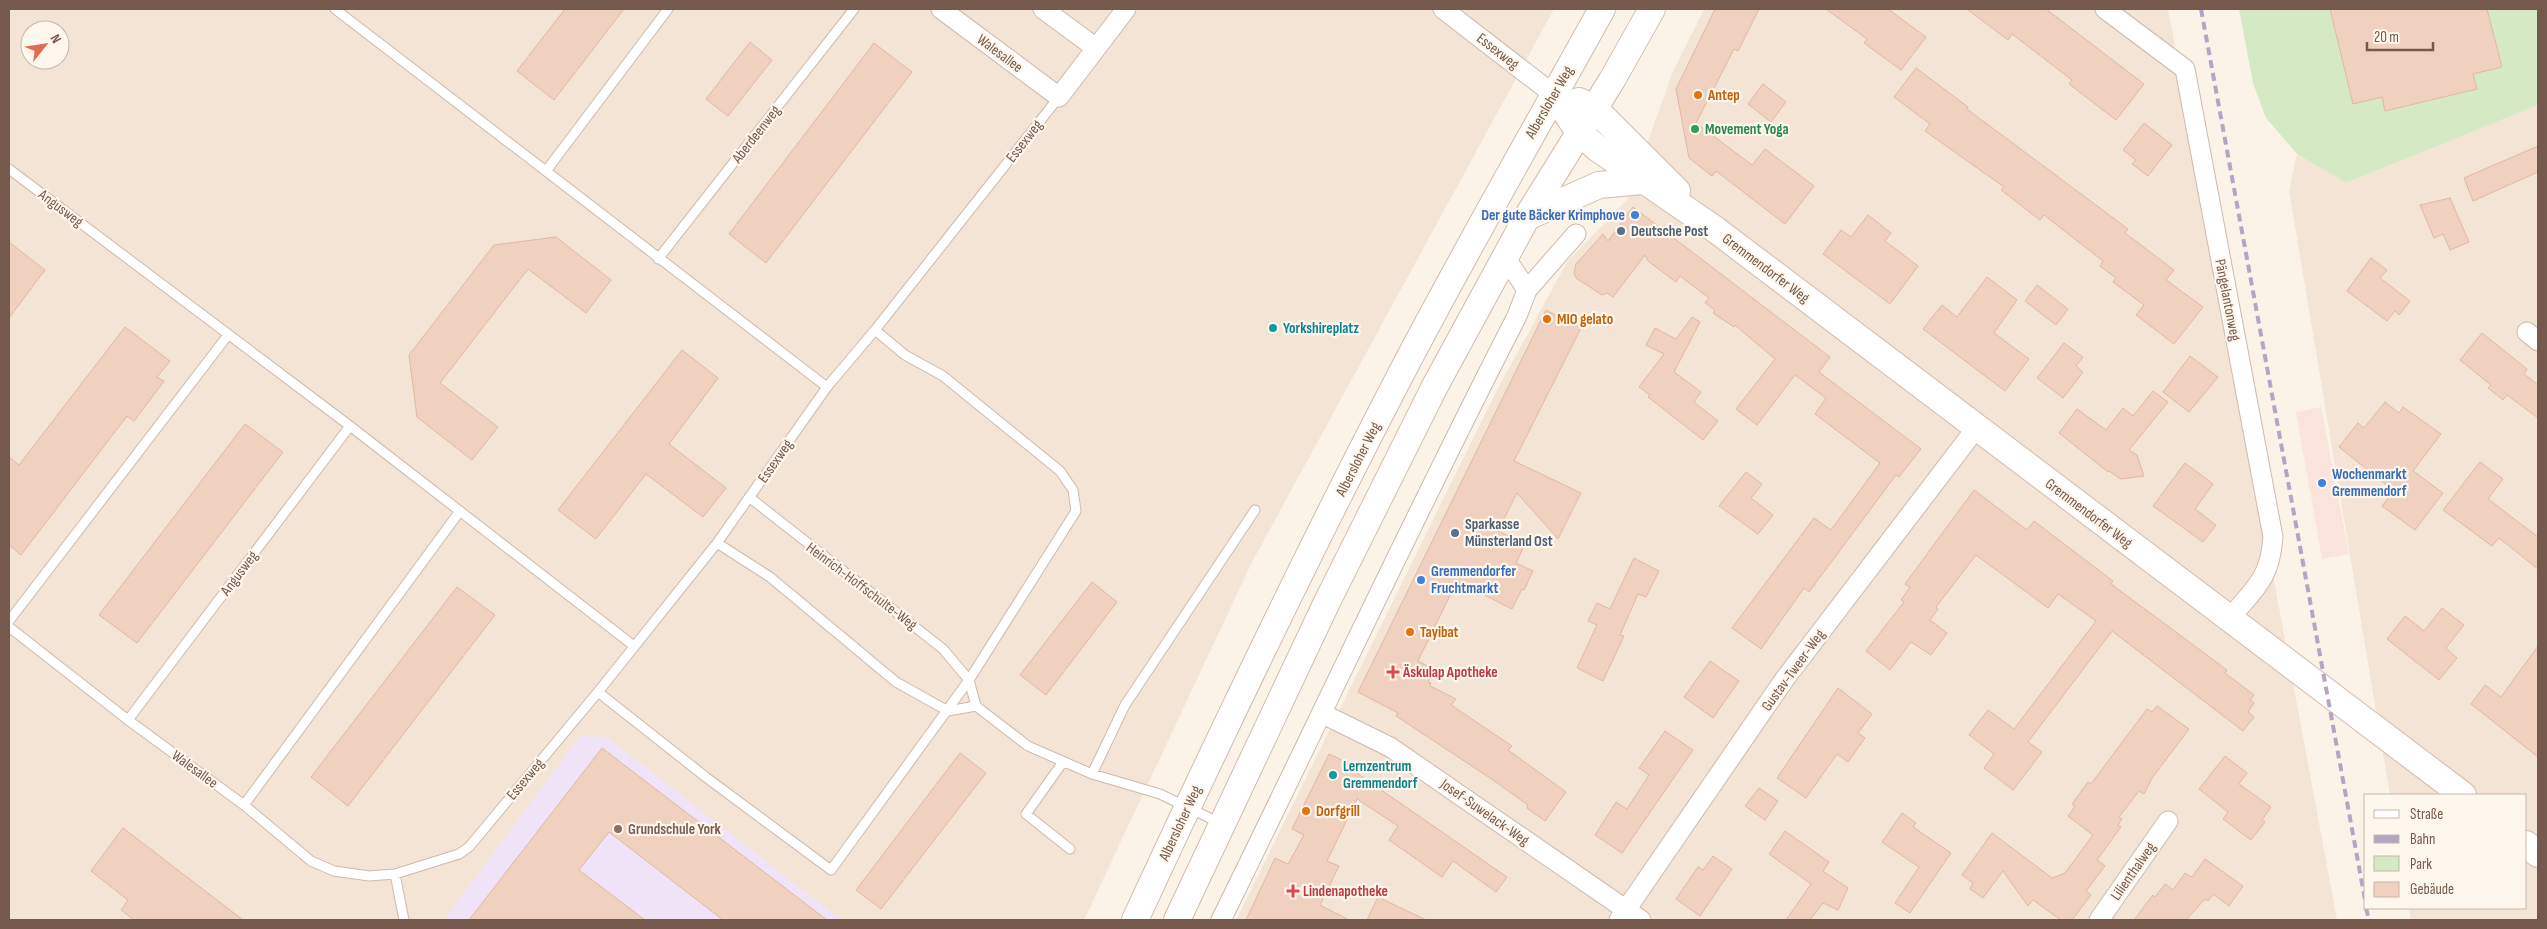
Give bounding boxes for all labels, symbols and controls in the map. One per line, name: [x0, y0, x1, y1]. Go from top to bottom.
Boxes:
north arrow: [20, 20, 70, 70]
scale bar: [2367, 20, 2433, 52]
text: 20 m: [2374, 28, 2399, 47]
street label: Essexweg: [1473, 29, 1523, 74]
street label: Walesallee: [973, 30, 1026, 77]
text: N: [47, 31, 65, 46]
street label: Albersloher Weg: [1521, 63, 1578, 143]
place label: Antep: [1707, 86, 1740, 105]
marker: Antep: [1692, 89, 1704, 101]
street label: Aberdeenweg: [727, 102, 785, 168]
street label: Essexweg: [1002, 116, 1047, 166]
place label: Movement Yoga: [1705, 120, 1789, 139]
marker: Movement Yoga: [1689, 123, 1701, 135]
street label: Angusweg: [34, 185, 87, 231]
place label: Der gute Bäcker Krimphove: [1481, 206, 1625, 225]
marker: Der gute Bäcker Krimphove: [1629, 209, 1641, 221]
place label: Deutsche Post: [1631, 222, 1708, 241]
marker: Deutsche Post: [1615, 225, 1627, 237]
street label: Gremmendorfer Weg: [1718, 229, 1813, 307]
street label: Pängelantonweg: [2210, 258, 2245, 343]
place label: MIO gelato: [1557, 310, 1613, 329]
marker: MIO gelato: [1541, 313, 1553, 325]
place label: Yorkshireplatz: [1283, 319, 1359, 338]
marker: Yorkshireplatz: [1267, 322, 1279, 334]
street label: Albersloher Weg: [1331, 419, 1385, 500]
street label: Essexweg: [754, 436, 797, 487]
place label: Wochenmarkt Gremmendorf: [2332, 465, 2407, 501]
street label: Gremmendorfer Weg: [2041, 474, 2136, 552]
marker: Wochenmarkt Gremmendorf: [2316, 477, 2328, 489]
place label: Sparkasse Münsterland Ost: [1465, 515, 1553, 551]
marker: Sparkasse Münsterland Ost: [1449, 527, 1461, 539]
street label: Heinrich-Hoffschulte-Weg: [802, 538, 921, 634]
street label: Angusweg: [216, 547, 262, 600]
place label: Gremmendorfer Fruchtmarkt: [1431, 562, 1517, 598]
marker: Gremmendorfer Fruchtmarkt: [1415, 574, 1427, 586]
place label: Tayibat: [1420, 623, 1459, 642]
marker: Tayibat: [1404, 626, 1416, 638]
street label: Gustav-Tweer-Weg: [1757, 626, 1829, 715]
place label: Äskulap Apotheke: [1402, 663, 1498, 682]
marker: Äskulap Apotheke: [1387, 666, 1399, 678]
street label: Walesallee: [168, 746, 222, 793]
street label: Essexweg: [502, 755, 548, 804]
place label: Lernzentrum Gremmendorf: [1343, 757, 1418, 793]
marker: Lernzentrum Gremmendorf: [1327, 769, 1339, 781]
street label: Josef-Suwelack-Weg: [1436, 774, 1533, 850]
street label: Albersloher Weg: [1154, 783, 1206, 865]
legend: [2364, 794, 2527, 909]
place label: Dorfgrill: [1316, 802, 1360, 821]
marker: Dorfgrill: [1300, 805, 1312, 817]
text: Straße: [2410, 805, 2443, 824]
place label: Grundschule York: [628, 820, 722, 839]
marker: Grundschule York: [612, 823, 624, 835]
text: Bahn: [2410, 830, 2435, 849]
street label: Lilienthalweg: [2106, 839, 2160, 904]
text: Park: [2410, 855, 2432, 874]
text: Gebäude: [2410, 880, 2454, 899]
place label: Lindenapotheke: [1303, 882, 1388, 901]
marker: Lindenapotheke: [1287, 885, 1299, 897]

